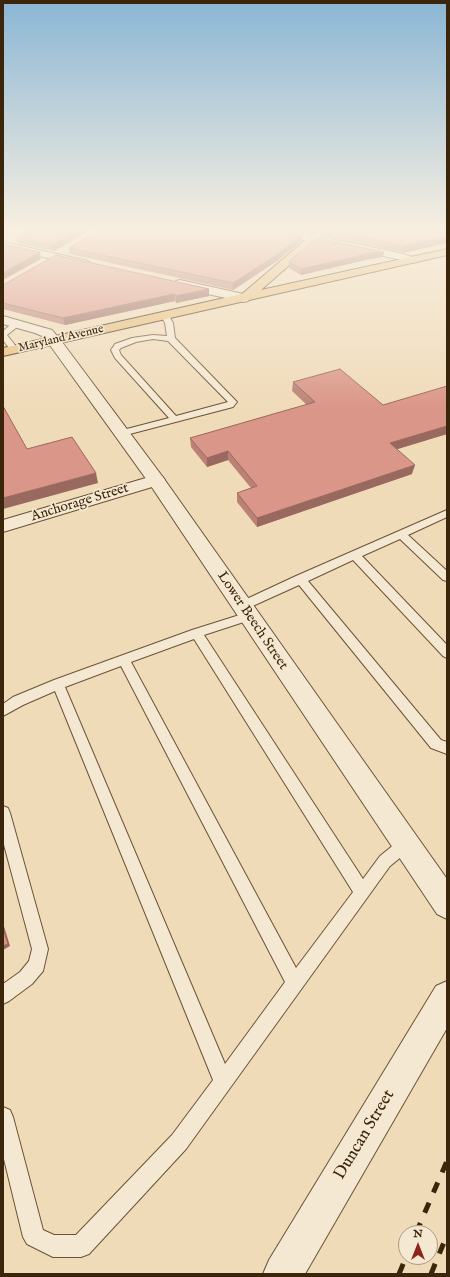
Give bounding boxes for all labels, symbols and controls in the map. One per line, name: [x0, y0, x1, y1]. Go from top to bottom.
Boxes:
street label: Maryland Avenue: [17, 322, 105, 356]
street label: Anchorage Street: [29, 480, 131, 526]
street label: Lower Beech Street: [213, 569, 291, 673]
street label: Duncan Street: [330, 1086, 400, 1184]
north arrow: [398, 1225, 438, 1265]
text: N: [413, 1227, 423, 1241]

